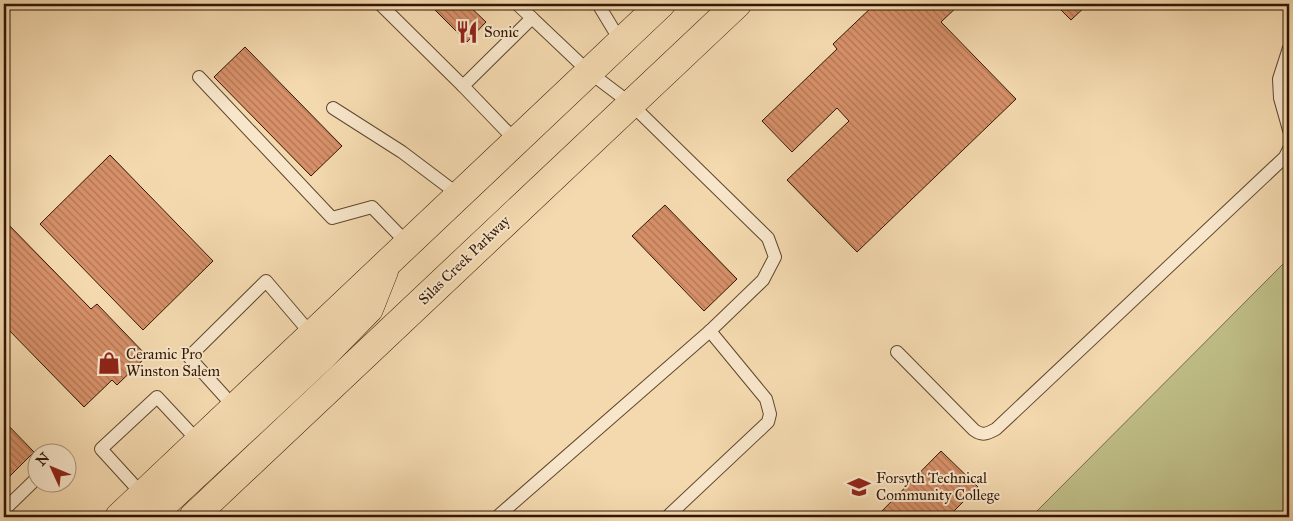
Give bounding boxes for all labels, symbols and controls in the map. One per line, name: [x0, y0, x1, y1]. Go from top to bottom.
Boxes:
restaurant icon: Sonic: [454, 19, 480, 45]
place label: Sonic: [484, 23, 519, 41]
street label: Silas Creek Parkway: [414, 211, 514, 308]
place label: Ceramic Pro Winston Salem: [126, 345, 220, 380]
shop icon: Ceramic Pro Winston Salem: [96, 350, 122, 376]
north arrow: [28, 444, 78, 494]
text: N: [33, 449, 53, 469]
place label: Forsyth Technical Community College: [876, 469, 1000, 504]
school or university icon: Forsyth Technical Community College: [846, 474, 872, 500]

